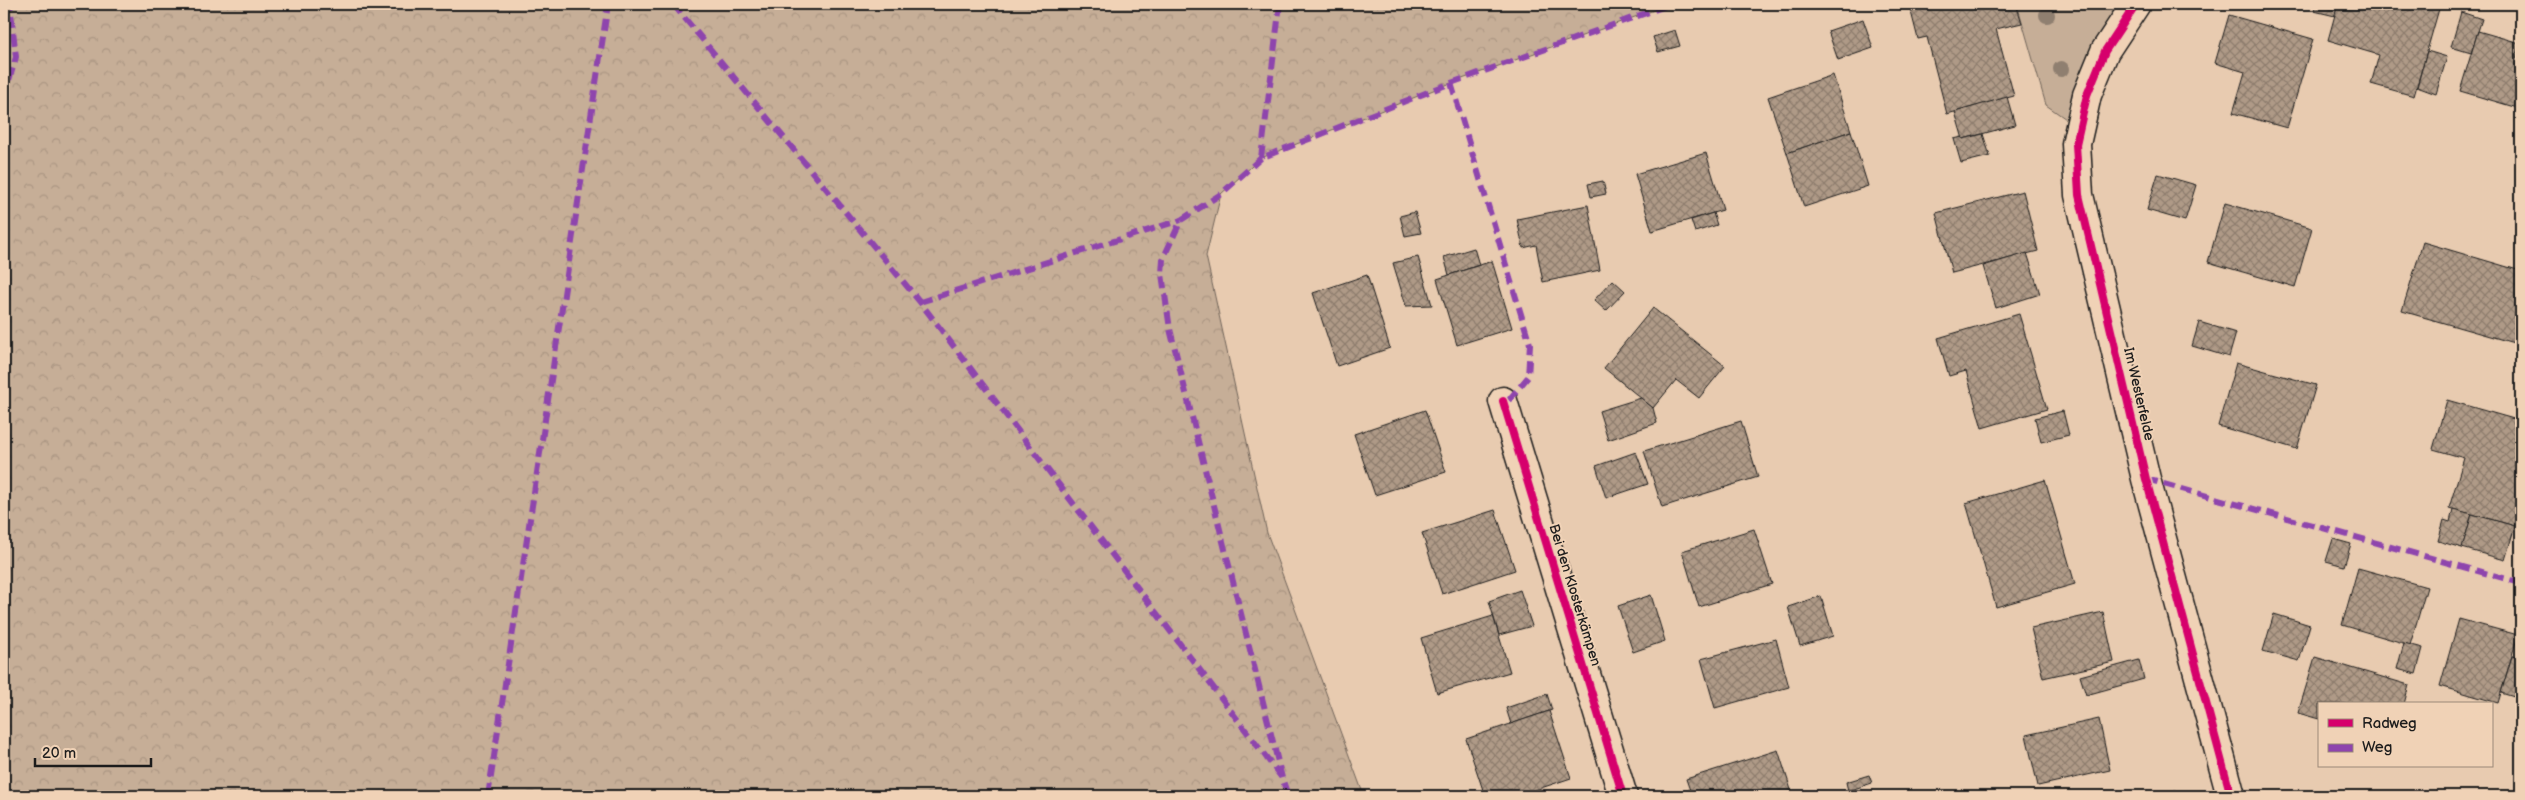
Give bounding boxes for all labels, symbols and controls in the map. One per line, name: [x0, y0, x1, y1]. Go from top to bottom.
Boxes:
street label: Im Westerfelde: [2120, 346, 2158, 442]
street label: Bei den Klosterkämpen: [1545, 522, 1605, 668]
legend: [2318, 702, 2492, 768]
text: Radweg: [2362, 714, 2417, 733]
scale bar: [35, 735, 151, 767]
text: Weg: [2362, 738, 2392, 757]
text: 20 m: [42, 744, 76, 763]

